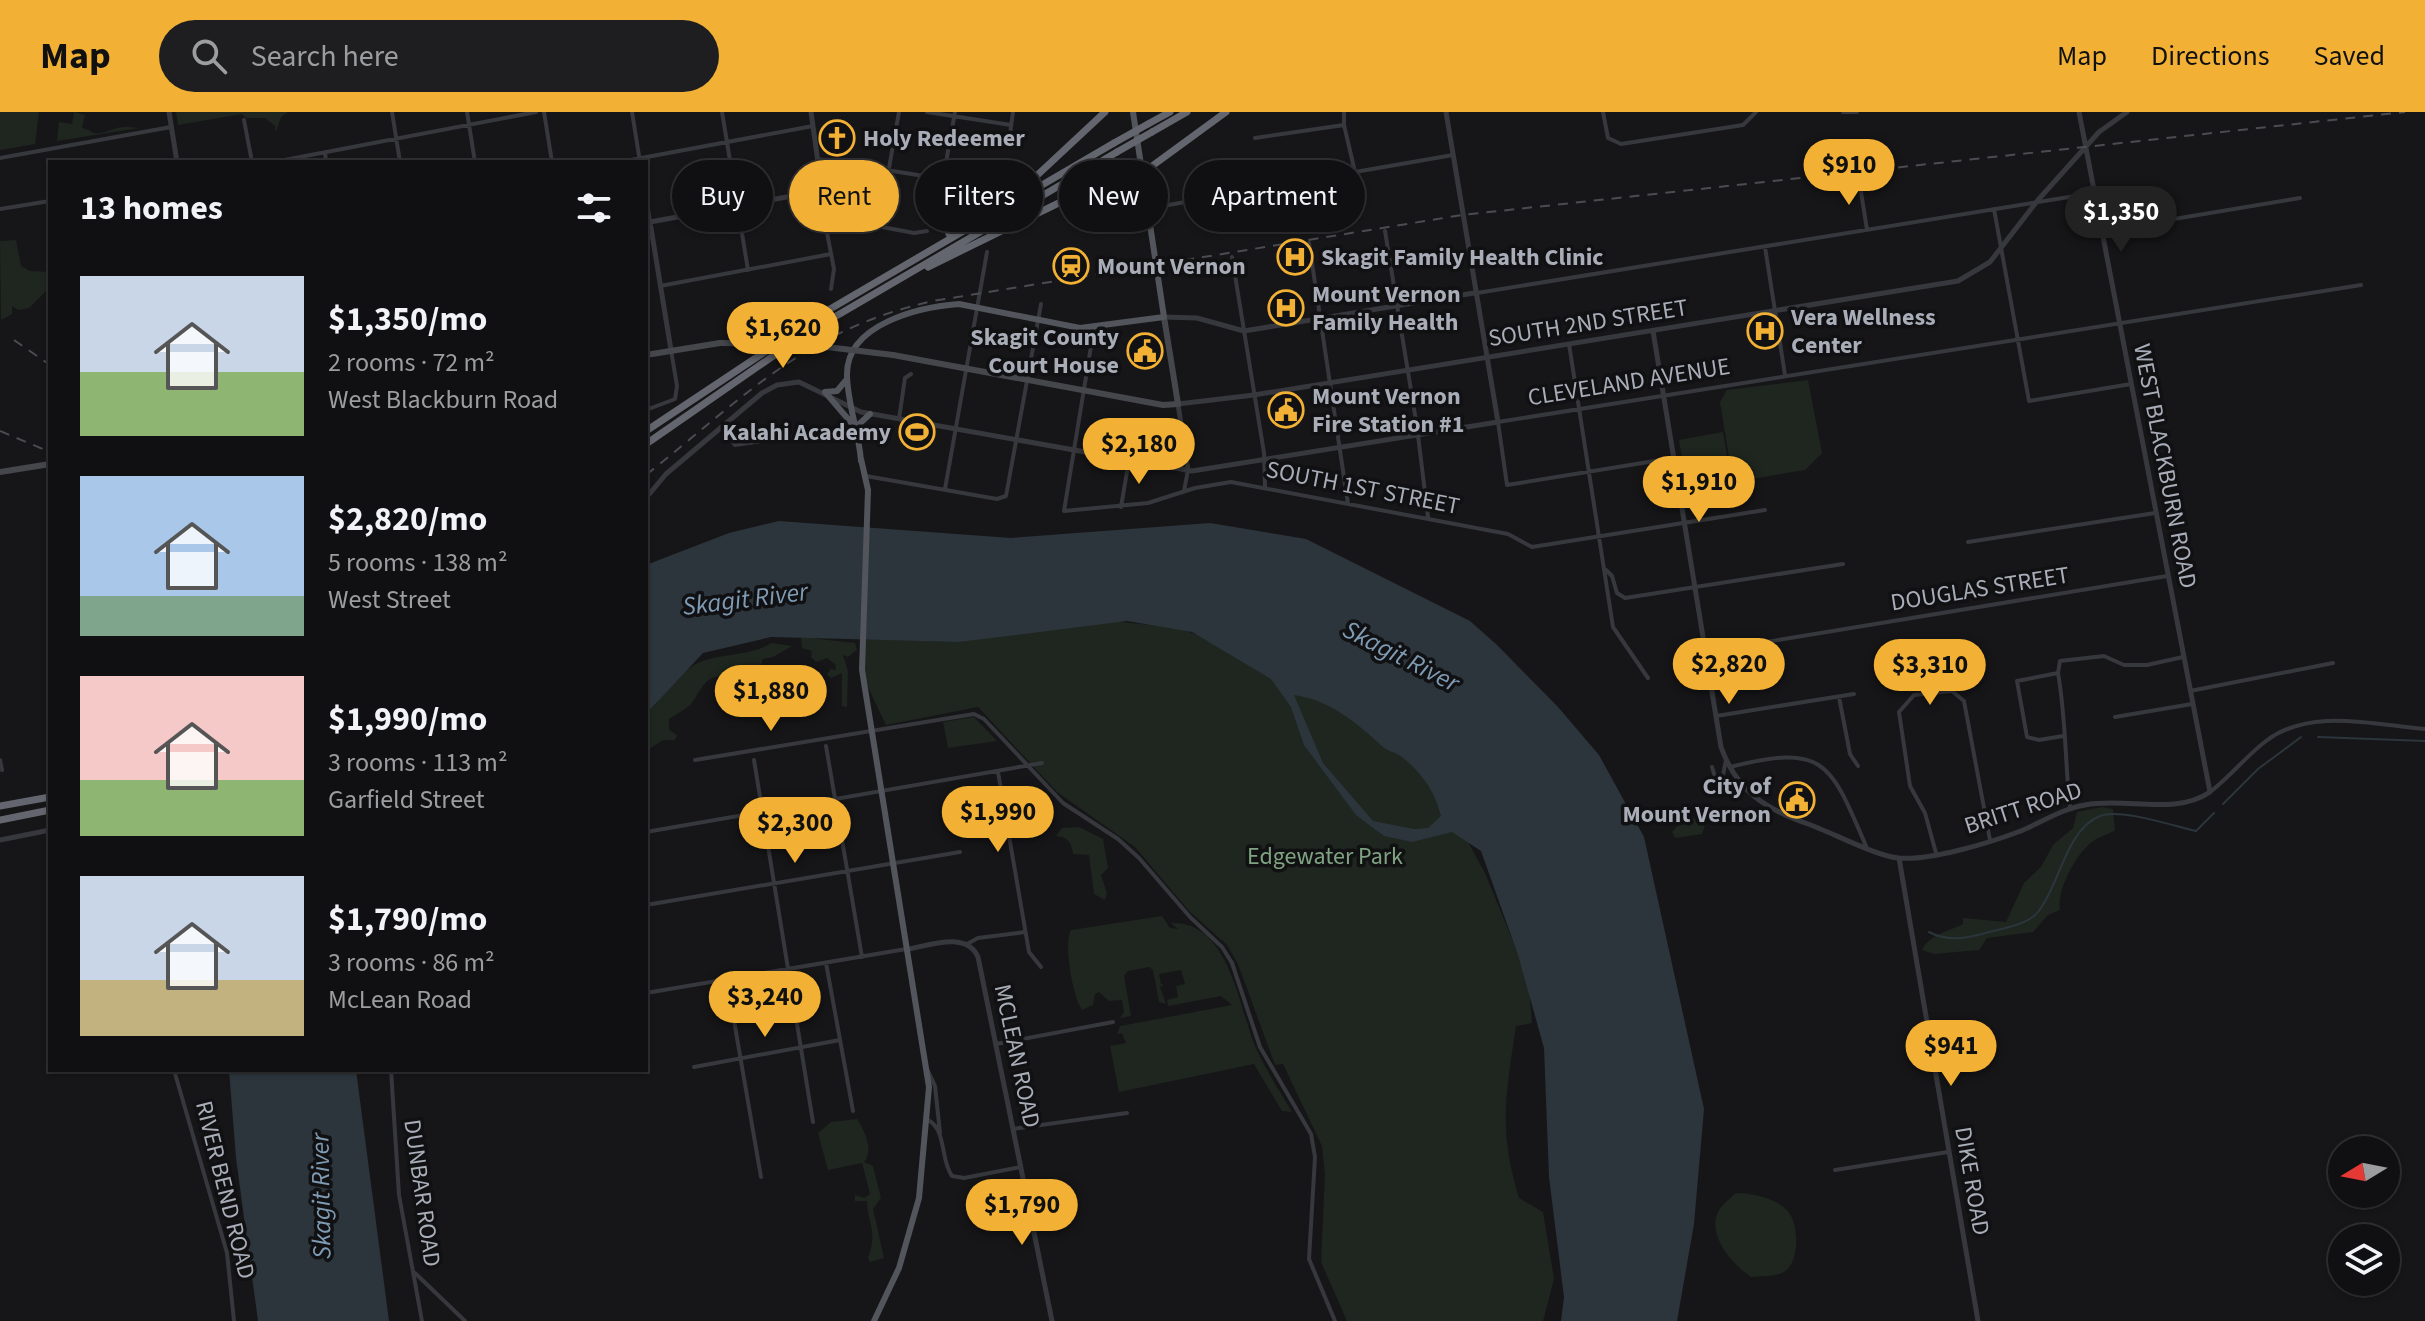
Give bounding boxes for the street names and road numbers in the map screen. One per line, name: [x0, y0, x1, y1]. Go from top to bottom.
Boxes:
street label: SOUTH 2ND STREET: [1486, 290, 1690, 356]
street label: WEST BLACKBURN ROAD: [2124, 341, 2206, 591]
street label: CLEVELAND AVENUE: [1525, 349, 1733, 415]
street label: SOUTH 1ST STREET: [1263, 452, 1463, 524]
street label: DOUGLAS STREET: [1888, 558, 2072, 620]
street label: BRITT ROAD: [1960, 773, 2086, 843]
street label: MCLEAN ROAD: [985, 981, 1049, 1131]
street label: RIVER BEND ROAD: [186, 1097, 264, 1283]
street label: DUNBAR ROAD: [394, 1117, 450, 1269]
street label: DIKE ROAD: [1945, 1124, 1999, 1238]

